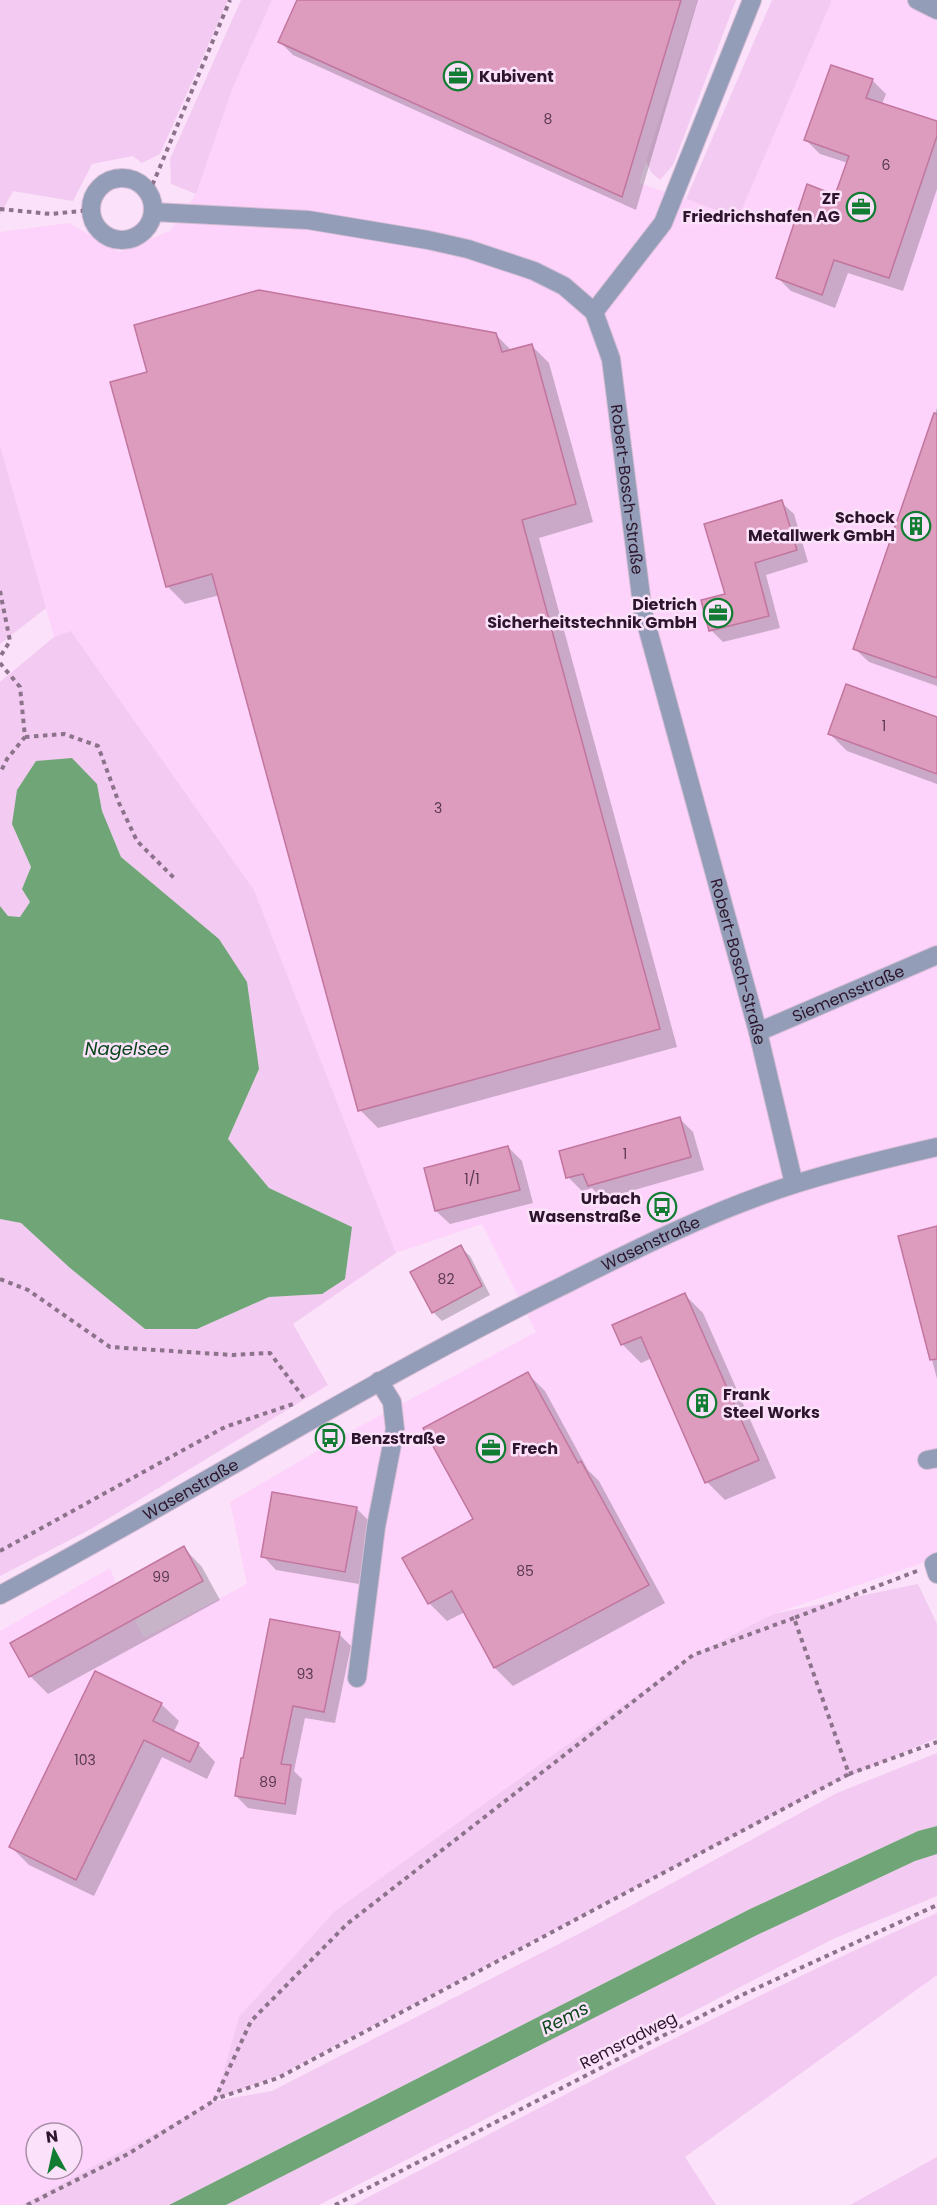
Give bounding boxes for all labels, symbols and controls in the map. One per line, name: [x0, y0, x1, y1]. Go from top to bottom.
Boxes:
office icon: Kubivent: [442, 60, 474, 92]
place label: Kubivent: [479, 65, 554, 88]
house number: 8: [544, 109, 553, 129]
house number: 6: [882, 155, 891, 175]
place label: ZF Friedrichshafen AG: [683, 187, 840, 228]
office icon: ZF Friedrichshafen AG: [845, 191, 877, 223]
street label: Robert-Bosch-Straße: [605, 403, 649, 576]
place label: Schock Metallwerk GmbH: [748, 506, 895, 547]
building icon: Schock Metallwerk GmbH: [900, 510, 932, 542]
place label: Dietrich Sicherheitstechnik GmbH: [487, 593, 697, 634]
office icon: Dietrich Sicherheitstechnik GmbH: [702, 597, 734, 629]
house number: 1: [882, 716, 886, 736]
house number: 3: [434, 798, 442, 818]
street label: Robert-Bosch-Straße: [704, 876, 772, 1047]
street label: Siemensstraße: [789, 959, 908, 1028]
water label: Nagelsee: [85, 1036, 169, 1061]
house number: 1: [623, 1144, 627, 1164]
house number: 1/1: [464, 1169, 480, 1189]
place label: Urbach Wasenstraße: [529, 1187, 641, 1228]
bus stop icon: Urbach Wasenstraße: [646, 1191, 678, 1223]
street label: Wasenstraße: [598, 1210, 704, 1277]
house number: 82: [438, 1269, 454, 1289]
place label: Frank Steel Works: [723, 1383, 820, 1424]
building icon: Frank Steel Works: [686, 1387, 718, 1419]
bus stop icon: Benzstraße: [314, 1422, 346, 1454]
place label: Benzstraße: [351, 1427, 445, 1450]
office icon: Frech: [475, 1432, 507, 1464]
place label: Frech: [512, 1437, 558, 1460]
street label: Wasenstraße: [139, 1453, 243, 1526]
house number: 85: [516, 1561, 534, 1581]
house number: 99: [152, 1567, 170, 1587]
house number: 93: [296, 1664, 314, 1684]
house number: 103: [74, 1750, 96, 1770]
house number: 89: [259, 1772, 277, 1792]
water label: Rems: [537, 1995, 593, 2040]
street label: Remsradweg: [576, 2006, 681, 2075]
north arrow: [24, 2121, 84, 2181]
text: N: [44, 2124, 60, 2149]

